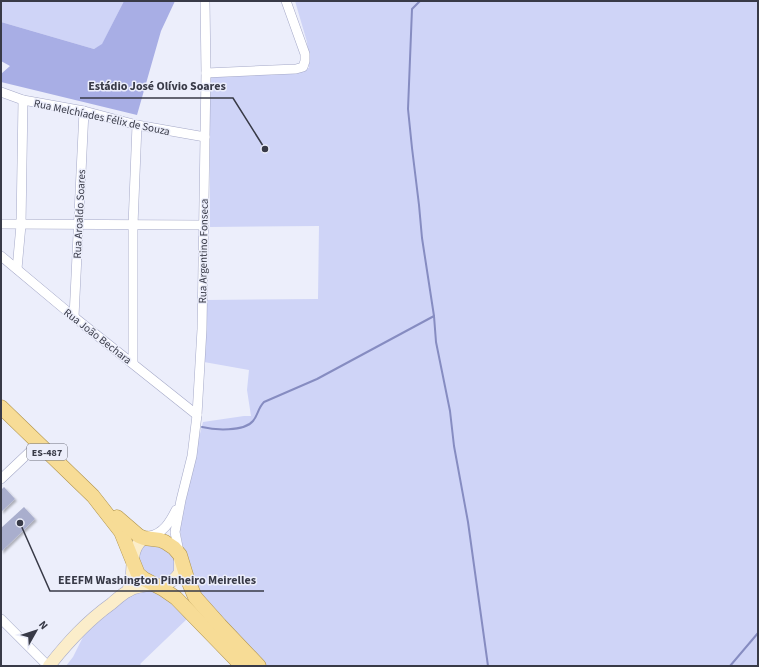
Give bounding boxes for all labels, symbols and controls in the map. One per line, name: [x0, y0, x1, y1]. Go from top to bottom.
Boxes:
callout: Estádio José Olívio Soares: [80, 74, 233, 98]
text: Estádio José Olívio Soares: [88, 78, 226, 95]
street label: Rua Melchíades Félix de Souza: [32, 96, 171, 139]
street label: Rua Aroaldo Soares: [70, 169, 89, 259]
street label: Rua Argentino Fonseca: [195, 198, 212, 304]
street label: Rua João Bechara: [61, 305, 135, 368]
road number: ES-487: [27, 444, 67, 460]
callout: EEEFM Washington Pinheiro Meirelles: [50, 567, 264, 591]
text: EEEFM Washington Pinheiro Meirelles: [58, 572, 256, 589]
north arrow: [16, 611, 56, 651]
text: N: [35, 617, 52, 633]

